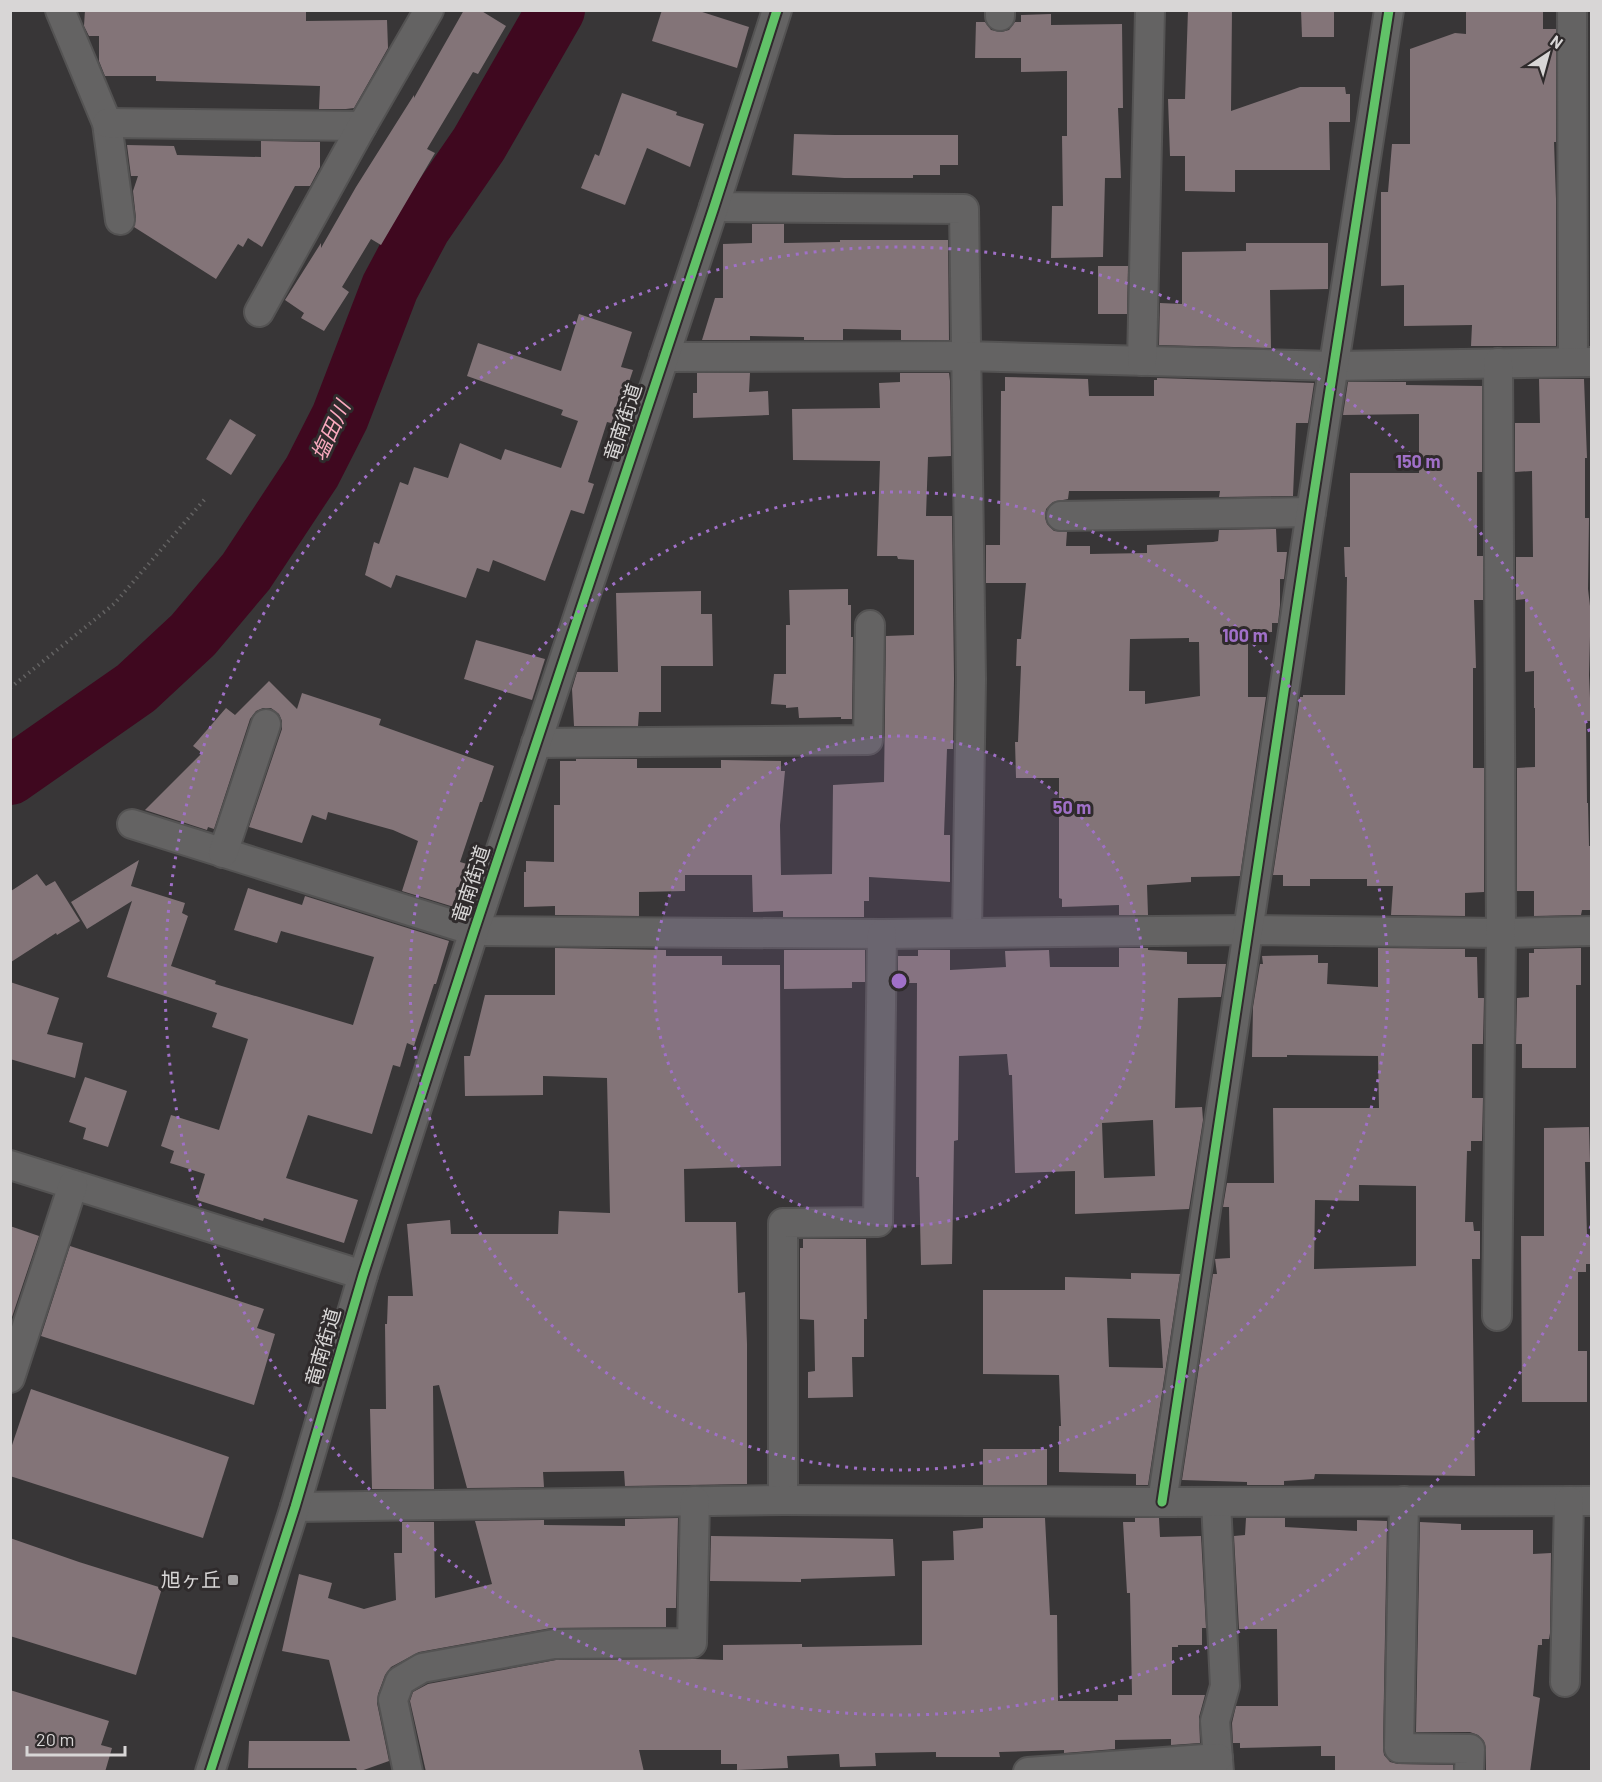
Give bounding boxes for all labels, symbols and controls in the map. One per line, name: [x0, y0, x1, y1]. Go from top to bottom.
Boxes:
north arrow: [1518, 24, 1578, 84]
text: N: [1547, 31, 1567, 52]
street label: 竜南街道: [598, 380, 646, 463]
water label: 塩田川: [305, 395, 355, 464]
text: 150 m: [1396, 450, 1440, 472]
text: 100 m: [1222, 624, 1268, 646]
text: 50 m: [1053, 796, 1091, 818]
street label: 竜南街道: [446, 842, 494, 925]
centre of rings: [889, 971, 909, 991]
street label: 竜南街道: [299, 1305, 345, 1388]
place label: 旭ヶ丘: [161, 1567, 221, 1591]
marker: 旭ヶ丘: [226, 1573, 240, 1587]
scale bar: [27, 1719, 124, 1757]
text: 20 m: [36, 1728, 74, 1750]

